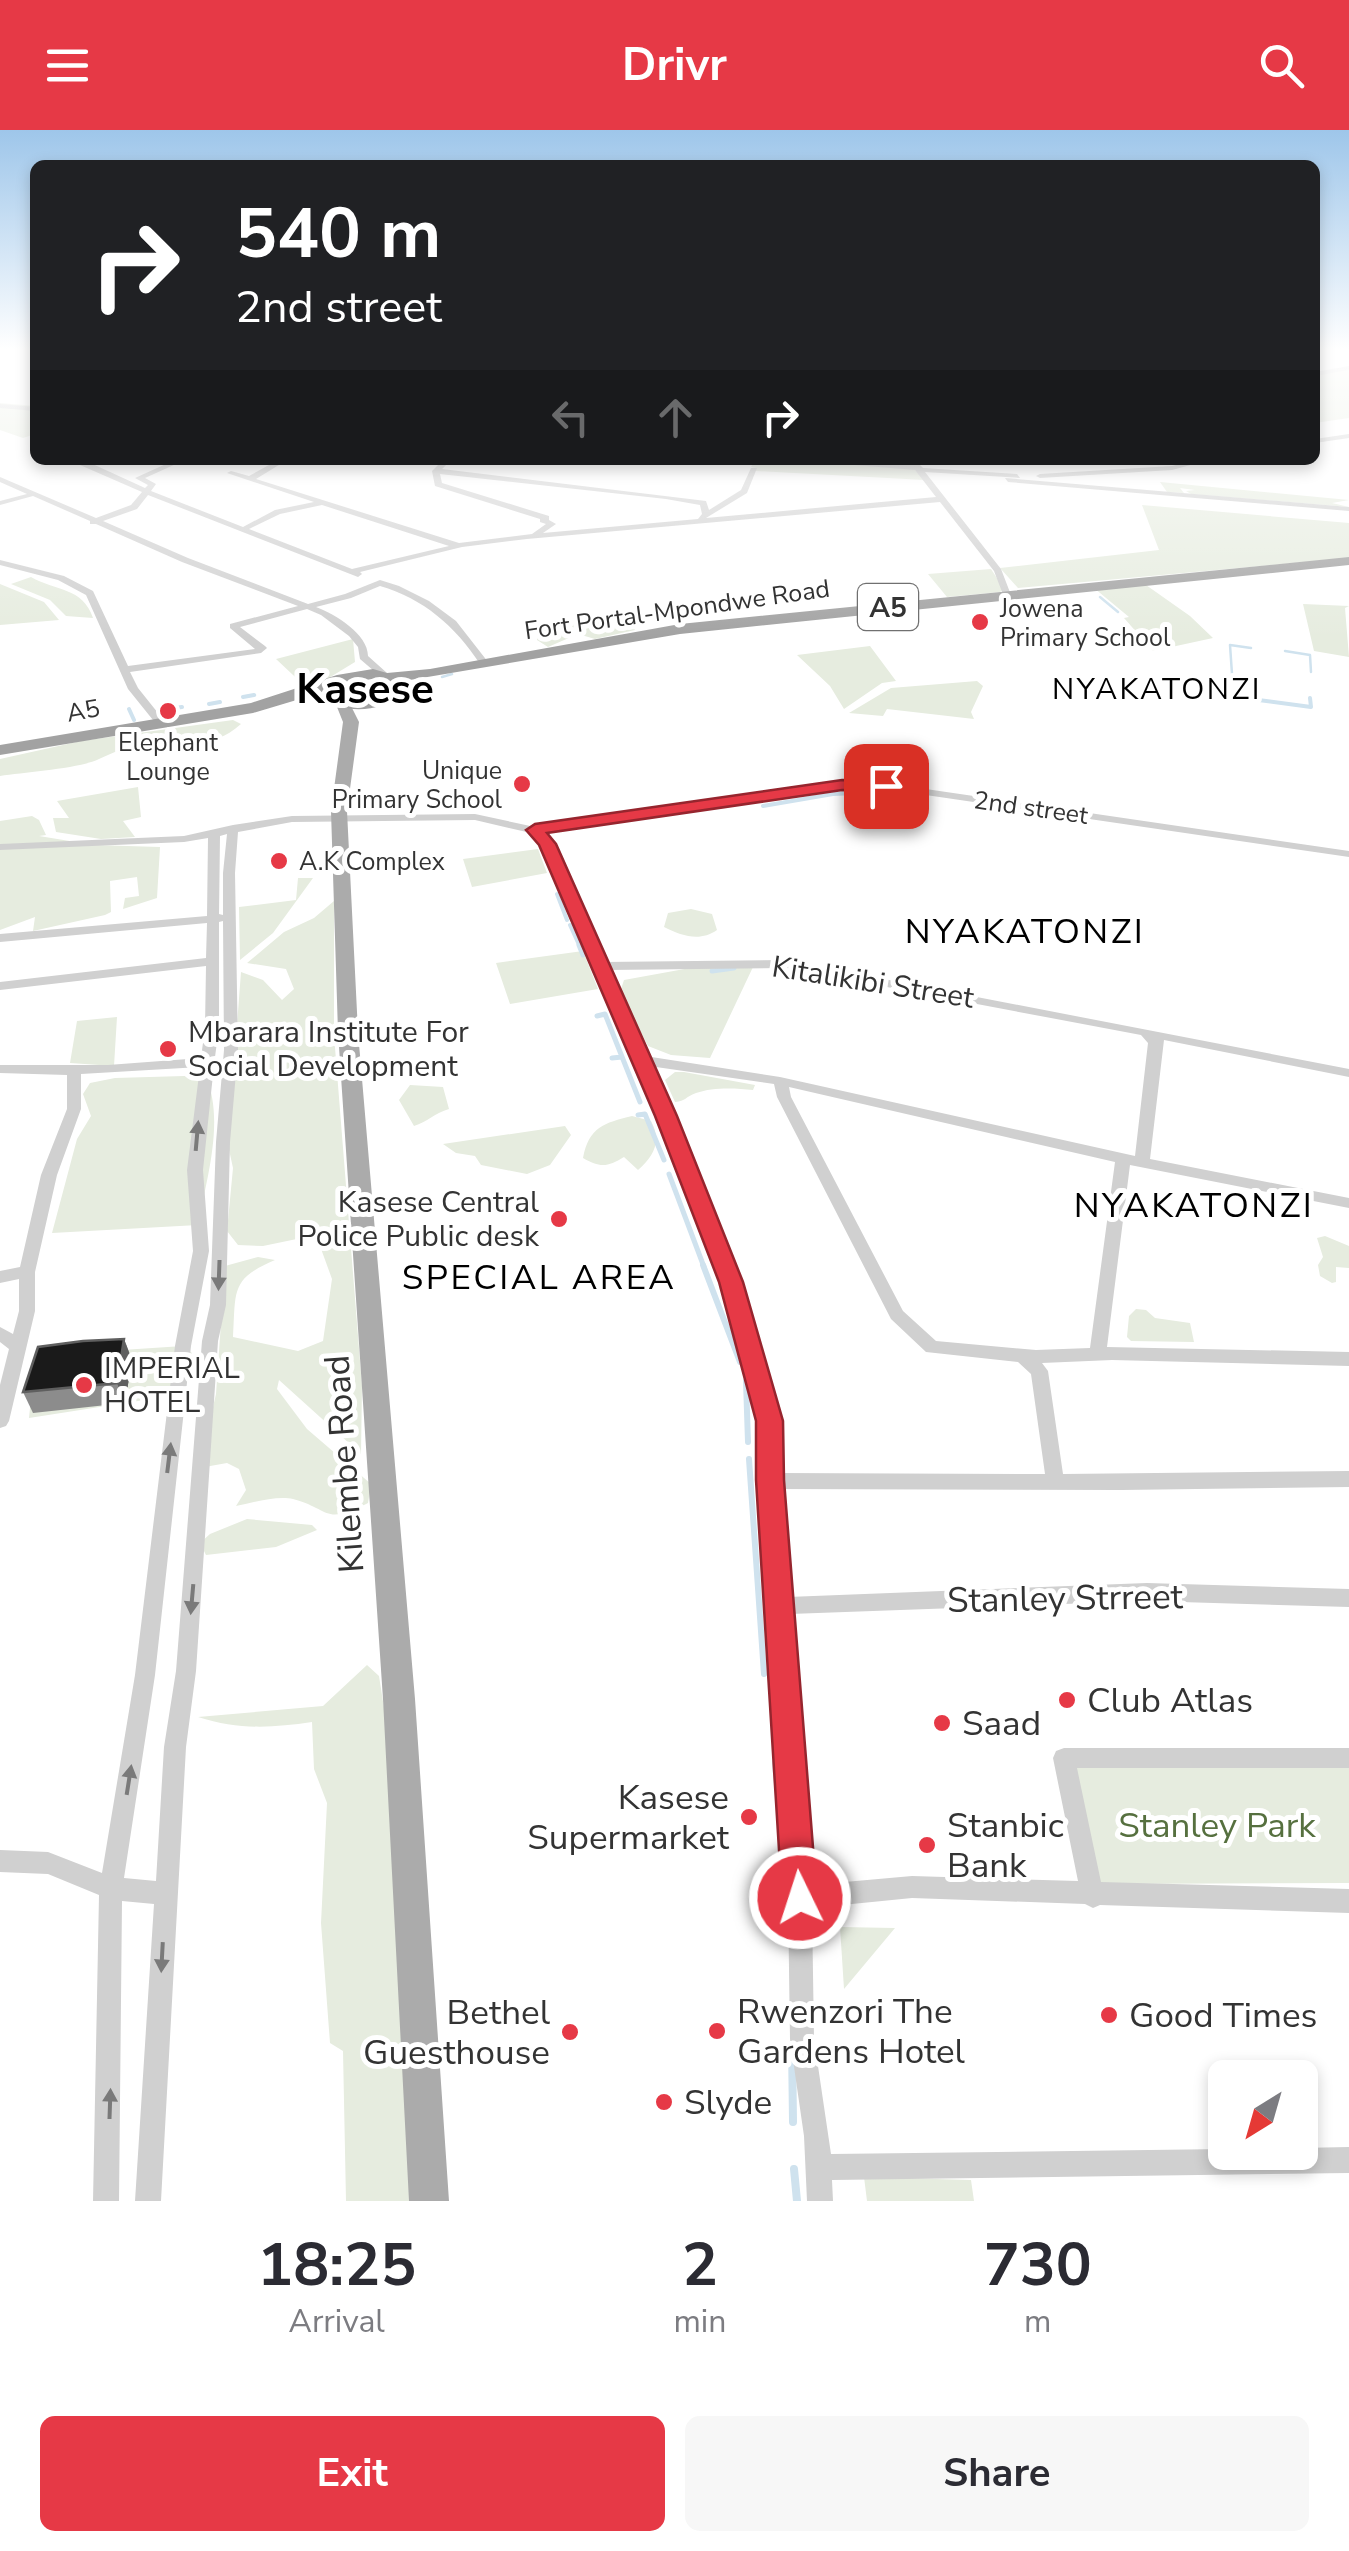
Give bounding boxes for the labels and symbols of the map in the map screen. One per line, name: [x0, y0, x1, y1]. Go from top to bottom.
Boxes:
street label: Fort Portal-Mpondwe Road: [522, 572, 832, 648]
road number: A5: [858, 584, 918, 630]
place label: Jowena Primary School: [999, 592, 1171, 655]
marker: Jowena Primary School: [969, 611, 991, 633]
district label: Kasese: [296, 661, 434, 718]
district label: NYAKATONZI: [1052, 669, 1262, 710]
street label: A5: [64, 691, 102, 731]
marker: Elephant Lounge: [157, 700, 179, 722]
place label: Elephant Lounge: [118, 726, 218, 789]
pin: [844, 744, 929, 829]
place label: Unique Primary School: [332, 754, 503, 817]
marker: Unique Primary School: [511, 773, 533, 795]
street label: 2nd street: [972, 783, 1090, 833]
place label: A.K Complex: [299, 845, 445, 879]
marker: A.K Complex: [268, 850, 290, 872]
district label: NYAKATONZI: [905, 908, 1145, 955]
street label: Kitalikibi Street: [769, 946, 977, 1019]
place label: Mbarara Institute For Social Development: [188, 1012, 469, 1087]
marker: Mbarara Institute For Social Development: [157, 1038, 179, 1060]
one-way arrow: [190, 1119, 206, 1151]
place label: Kasese Central Police Public desk: [297, 1182, 540, 1257]
district label: NYAKATONZI: [1074, 1182, 1314, 1229]
marker: Kasese Central Police Public desk: [548, 1208, 570, 1230]
district label: SPECIAL AREA: [402, 1254, 676, 1301]
one-way arrow: [211, 1260, 227, 1292]
place label: IMPERIAL HOTEL: [104, 1348, 240, 1423]
street label: Kilembe Road: [313, 1353, 376, 1574]
marker: IMPERIAL HOTEL: [73, 1374, 95, 1396]
one-way arrow: [161, 1441, 177, 1473]
street label: Stanley Strreet: [947, 1573, 1184, 1624]
one-way arrow: [183, 1583, 199, 1615]
place label: Club Atlas: [1087, 1677, 1253, 1724]
marker: Club Atlas: [1056, 1689, 1078, 1711]
place label: Saad: [962, 1700, 1041, 1747]
marker: Saad: [931, 1712, 953, 1734]
one-way arrow: [122, 1764, 137, 1795]
place label: Kasese Supermarket: [527, 1774, 730, 1861]
place label: Stanbic Bank: [947, 1802, 1064, 1889]
park label: Stanley Park: [1118, 1802, 1316, 1849]
marker: Kasese Supermarket: [738, 1806, 760, 1828]
marker: Stanbic Bank: [916, 1834, 938, 1856]
position arrow: [748, 1846, 852, 1950]
one-way arrow: [154, 1942, 170, 1974]
place label: Rwenzori The Gardens Hotel: [737, 1988, 966, 2075]
place label: Bethel Guesthouse: [363, 1989, 551, 2076]
place label: Good Times: [1129, 1992, 1317, 2039]
marker: Good Times: [1098, 2004, 1120, 2026]
marker: Rwenzori The Gardens Hotel: [706, 2020, 728, 2042]
marker: Bethel Guesthouse: [559, 2021, 581, 2043]
north arrow: [1208, 2060, 1318, 2170]
place label: Slyde: [684, 2079, 772, 2126]
one-way arrow: [102, 2087, 118, 2119]
marker: Slyde: [653, 2091, 675, 2113]

